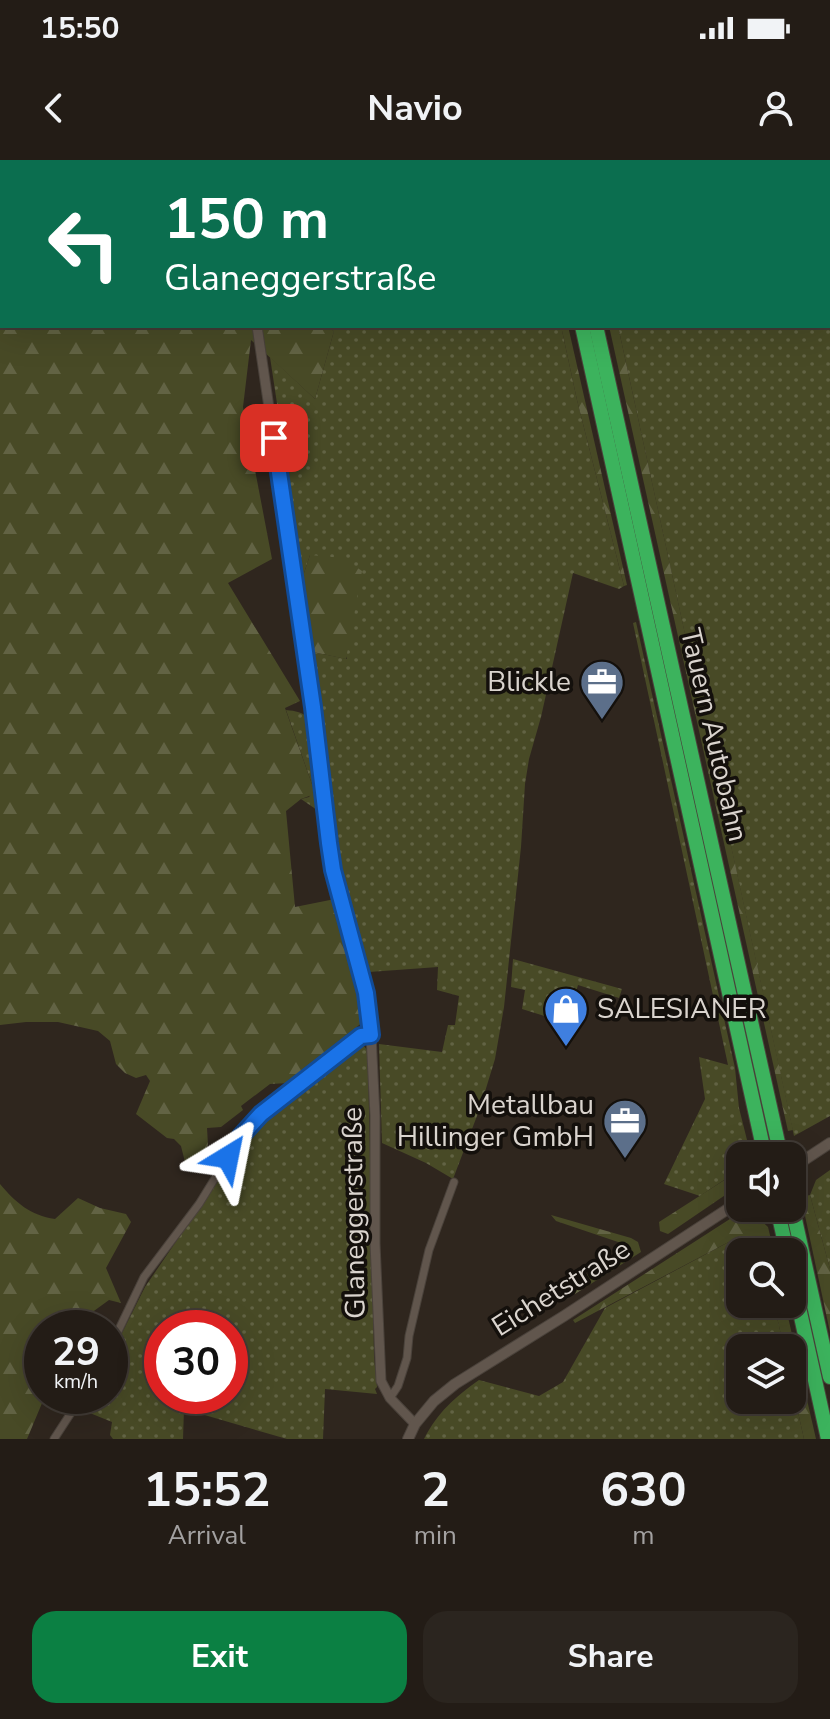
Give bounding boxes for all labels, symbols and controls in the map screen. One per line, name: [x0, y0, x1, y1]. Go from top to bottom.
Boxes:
text: 15:50: [40, 8, 119, 49]
text: Navio: [367, 84, 463, 133]
icon: back: [32, 86, 76, 130]
icon: person: [754, 86, 798, 130]
text: 150 m: [164, 181, 329, 258]
icon: left: [32, 192, 136, 296]
text: Glaneggerstraße: [164, 254, 436, 303]
pin: [240, 404, 308, 472]
icon: arrive: [252, 416, 296, 460]
street label: Tauern Autobahn: [671, 625, 757, 845]
office icon: Blickle: [578, 658, 626, 721]
place label: Blickle: [487, 663, 571, 701]
shop icon: SALESIANER: [542, 985, 590, 1048]
place label: SALESIANER: [597, 990, 766, 1028]
place label: Metallbau Hillinger GmbH: [397, 1086, 594, 1156]
office icon: Metallbau Hillinger GmbH: [601, 1097, 649, 1160]
street label: Glaneggerstraße: [333, 1107, 375, 1319]
position arrow: [186, 1115, 270, 1199]
map controls: [726, 1142, 806, 1414]
button: sound: [726, 1142, 806, 1222]
street label: Eichetstraße: [485, 1230, 637, 1346]
button: search: [726, 1238, 806, 1318]
speed limit sign: 30: [144, 1310, 248, 1414]
text: 29: [52, 1325, 100, 1379]
button: layers: [726, 1334, 806, 1414]
text: km/h: [54, 1368, 98, 1395]
text: 15:52: [143, 1457, 270, 1523]
text: 2: [421, 1457, 450, 1523]
text: 630: [600, 1457, 687, 1523]
text: Arrival: [168, 1518, 246, 1553]
text: min: [414, 1518, 457, 1553]
text: m: [632, 1518, 655, 1553]
button: Exit: [32, 1611, 407, 1703]
button: Share: [423, 1611, 798, 1703]

